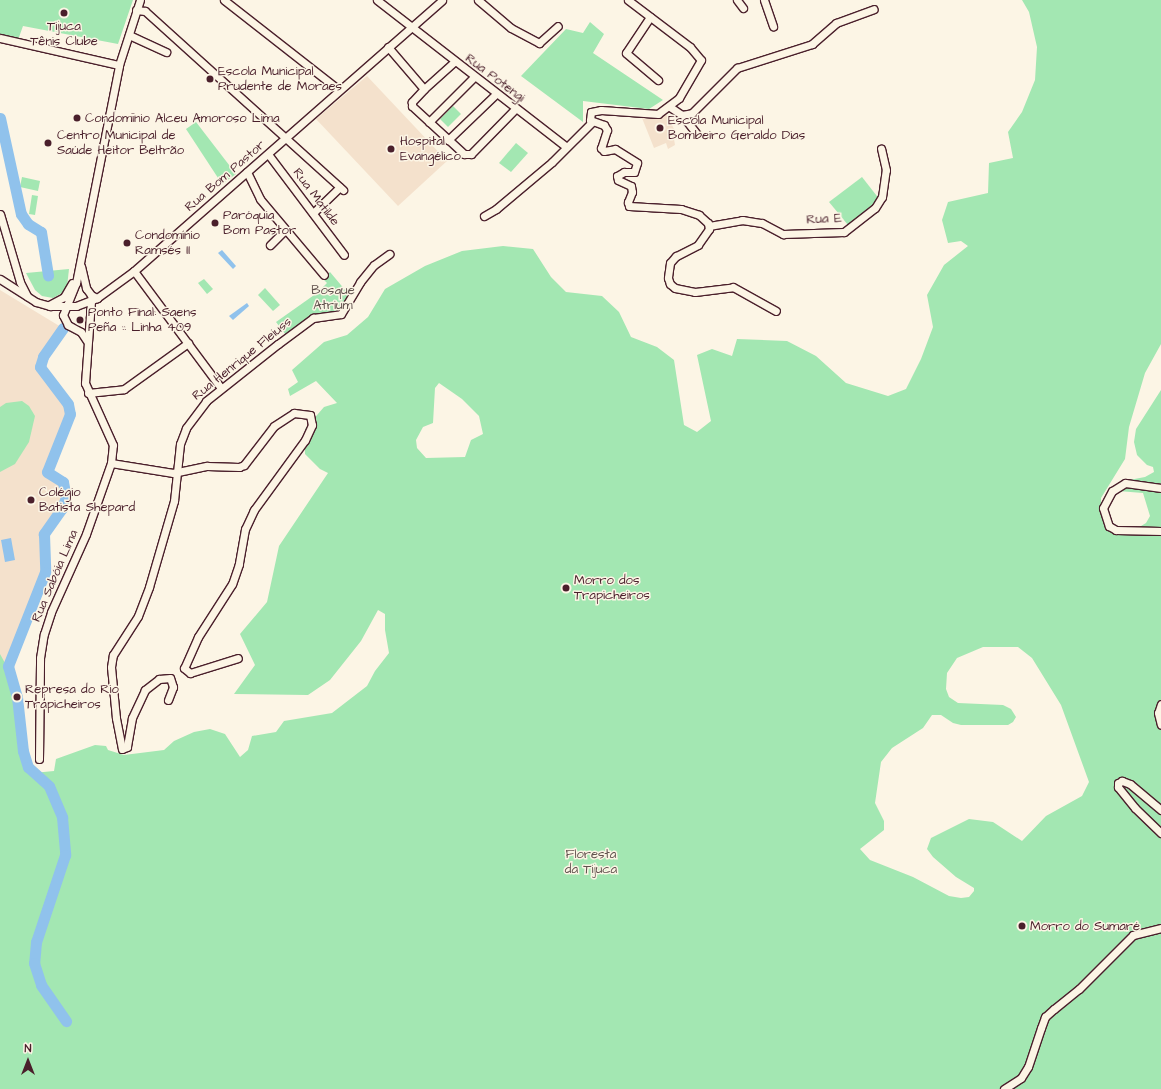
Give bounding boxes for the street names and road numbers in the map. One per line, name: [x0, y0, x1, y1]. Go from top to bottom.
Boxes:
street label: Rua Potengi: [462, 50, 528, 106]
street label: Rua Bom Pastor: [182, 137, 268, 215]
street label: Rua Matilde: [289, 165, 343, 229]
street label: Rua E: [806, 210, 842, 228]
street label: Rua Henrique Fleiuss: [189, 314, 295, 404]
street label: Rua Sabóia Lima: [29, 527, 81, 625]

